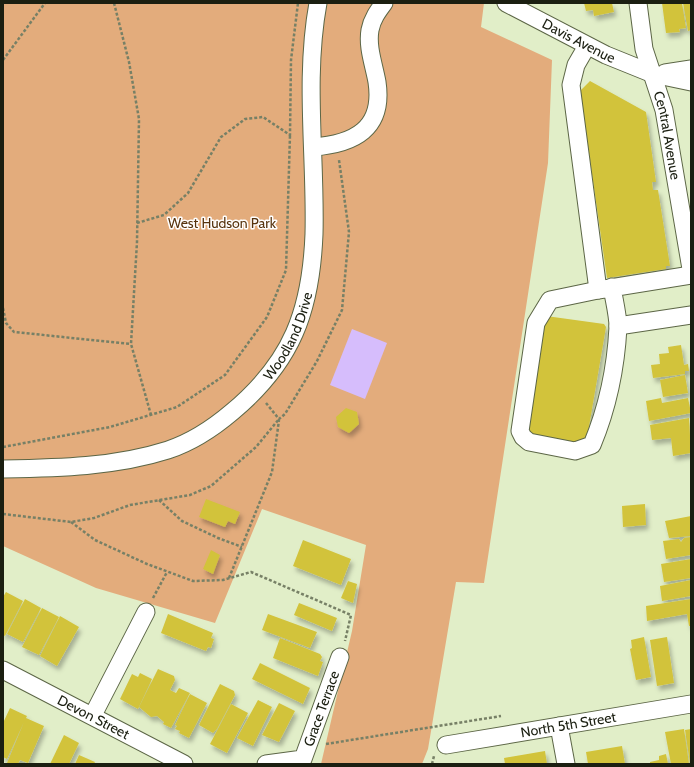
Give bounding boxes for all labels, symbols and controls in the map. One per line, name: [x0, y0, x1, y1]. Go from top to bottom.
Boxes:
street label: Davis Avenue: [539, 14, 618, 67]
street label: Central Avenue: [649, 89, 685, 181]
park label: West Hudson Park: [168, 214, 277, 232]
street label: Woodland Drive: [259, 290, 316, 384]
street label: Grace Terrace: [299, 668, 343, 749]
street label: Devon Street: [54, 691, 133, 743]
street label: North 5th Street: [519, 708, 618, 741]

